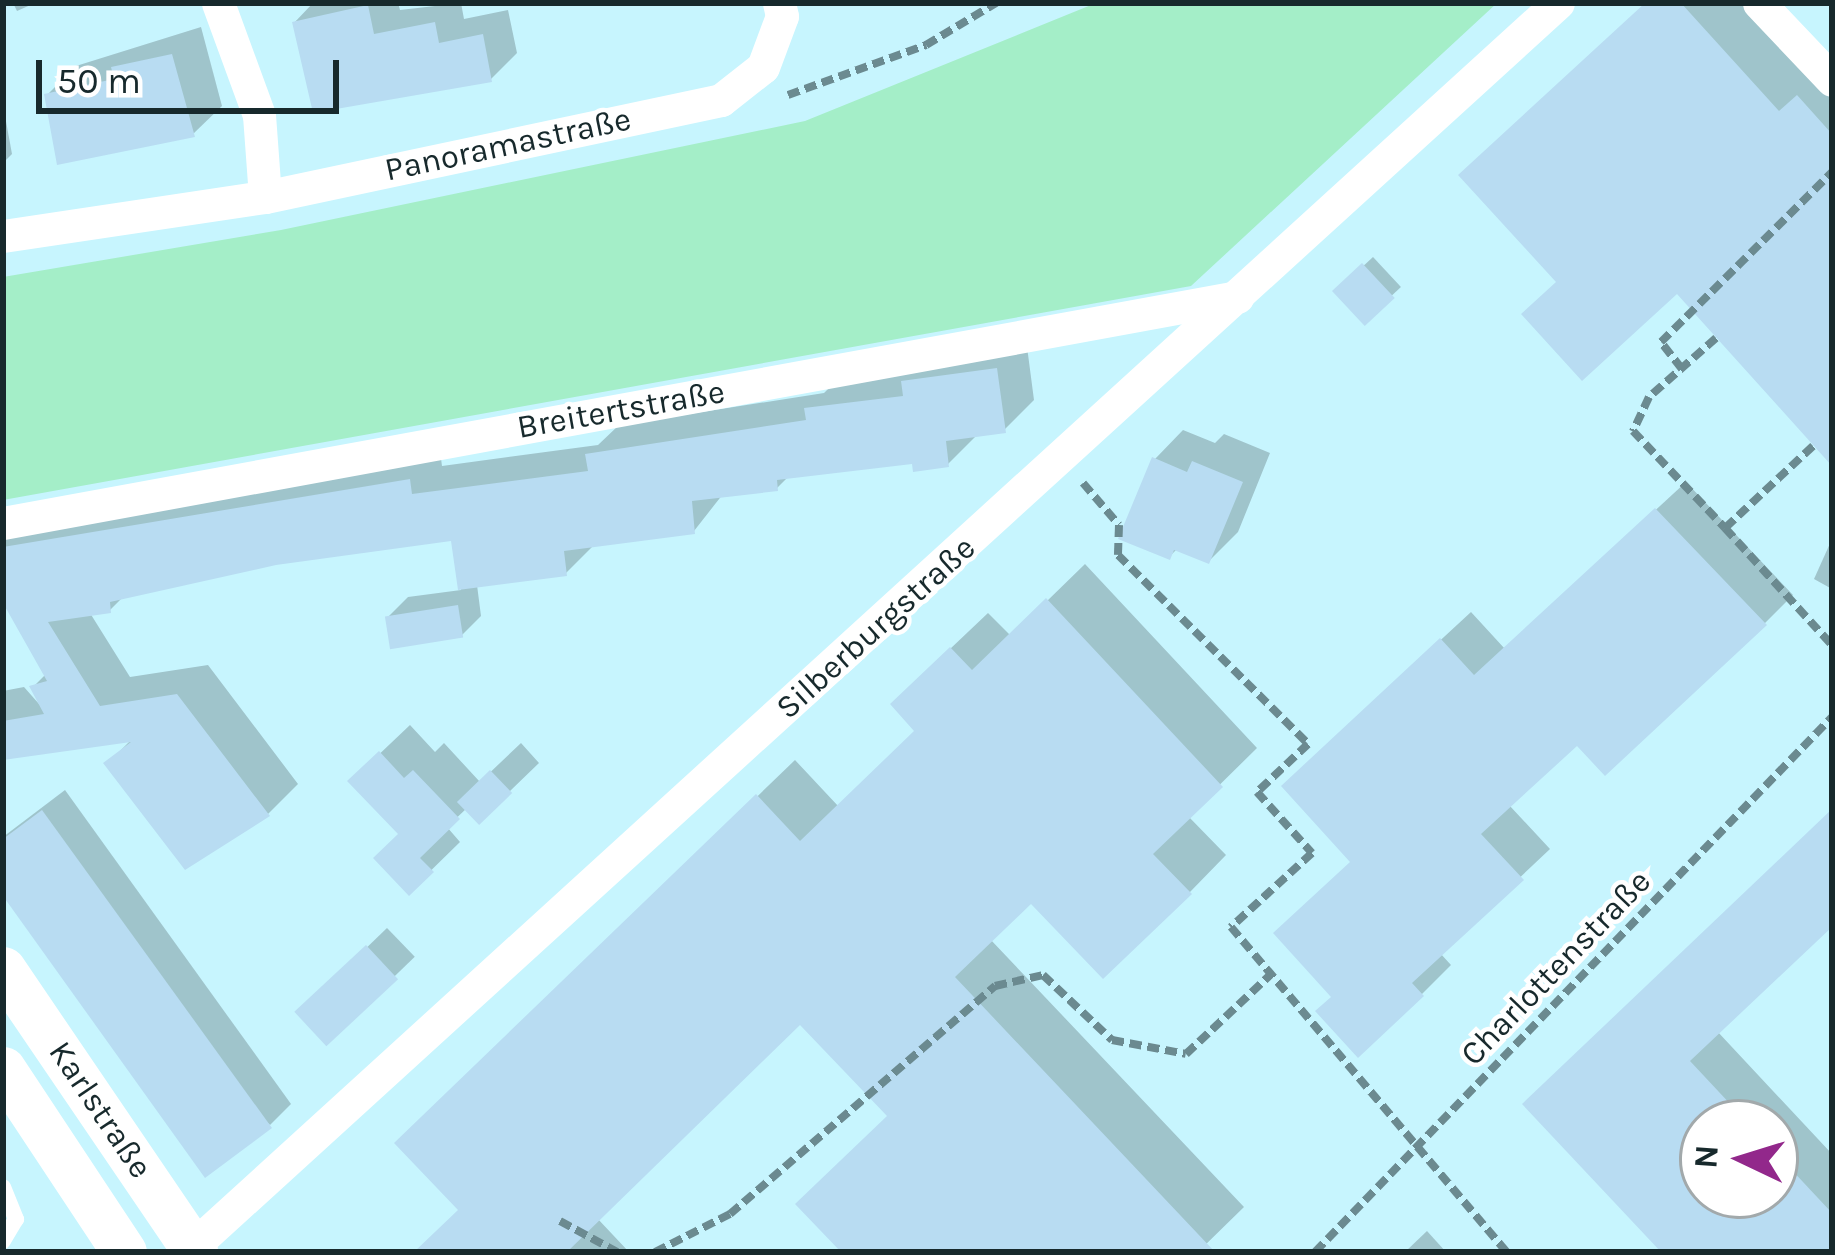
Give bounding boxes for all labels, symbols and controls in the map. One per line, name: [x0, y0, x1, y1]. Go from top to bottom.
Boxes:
scale bar: [42, 36, 345, 110]
text: 50 m: [57, 60, 141, 102]
street label: Panoramastraße: [381, 100, 635, 190]
street label: Breitertstraße: [514, 372, 728, 448]
street label: Silberburgstraße: [768, 528, 984, 728]
street label: Charlottenstraße: [1453, 862, 1659, 1074]
street label: Karlstraße: [40, 1034, 160, 1186]
north arrow: [1679, 1099, 1799, 1219]
text: N: [1686, 1144, 1726, 1170]

